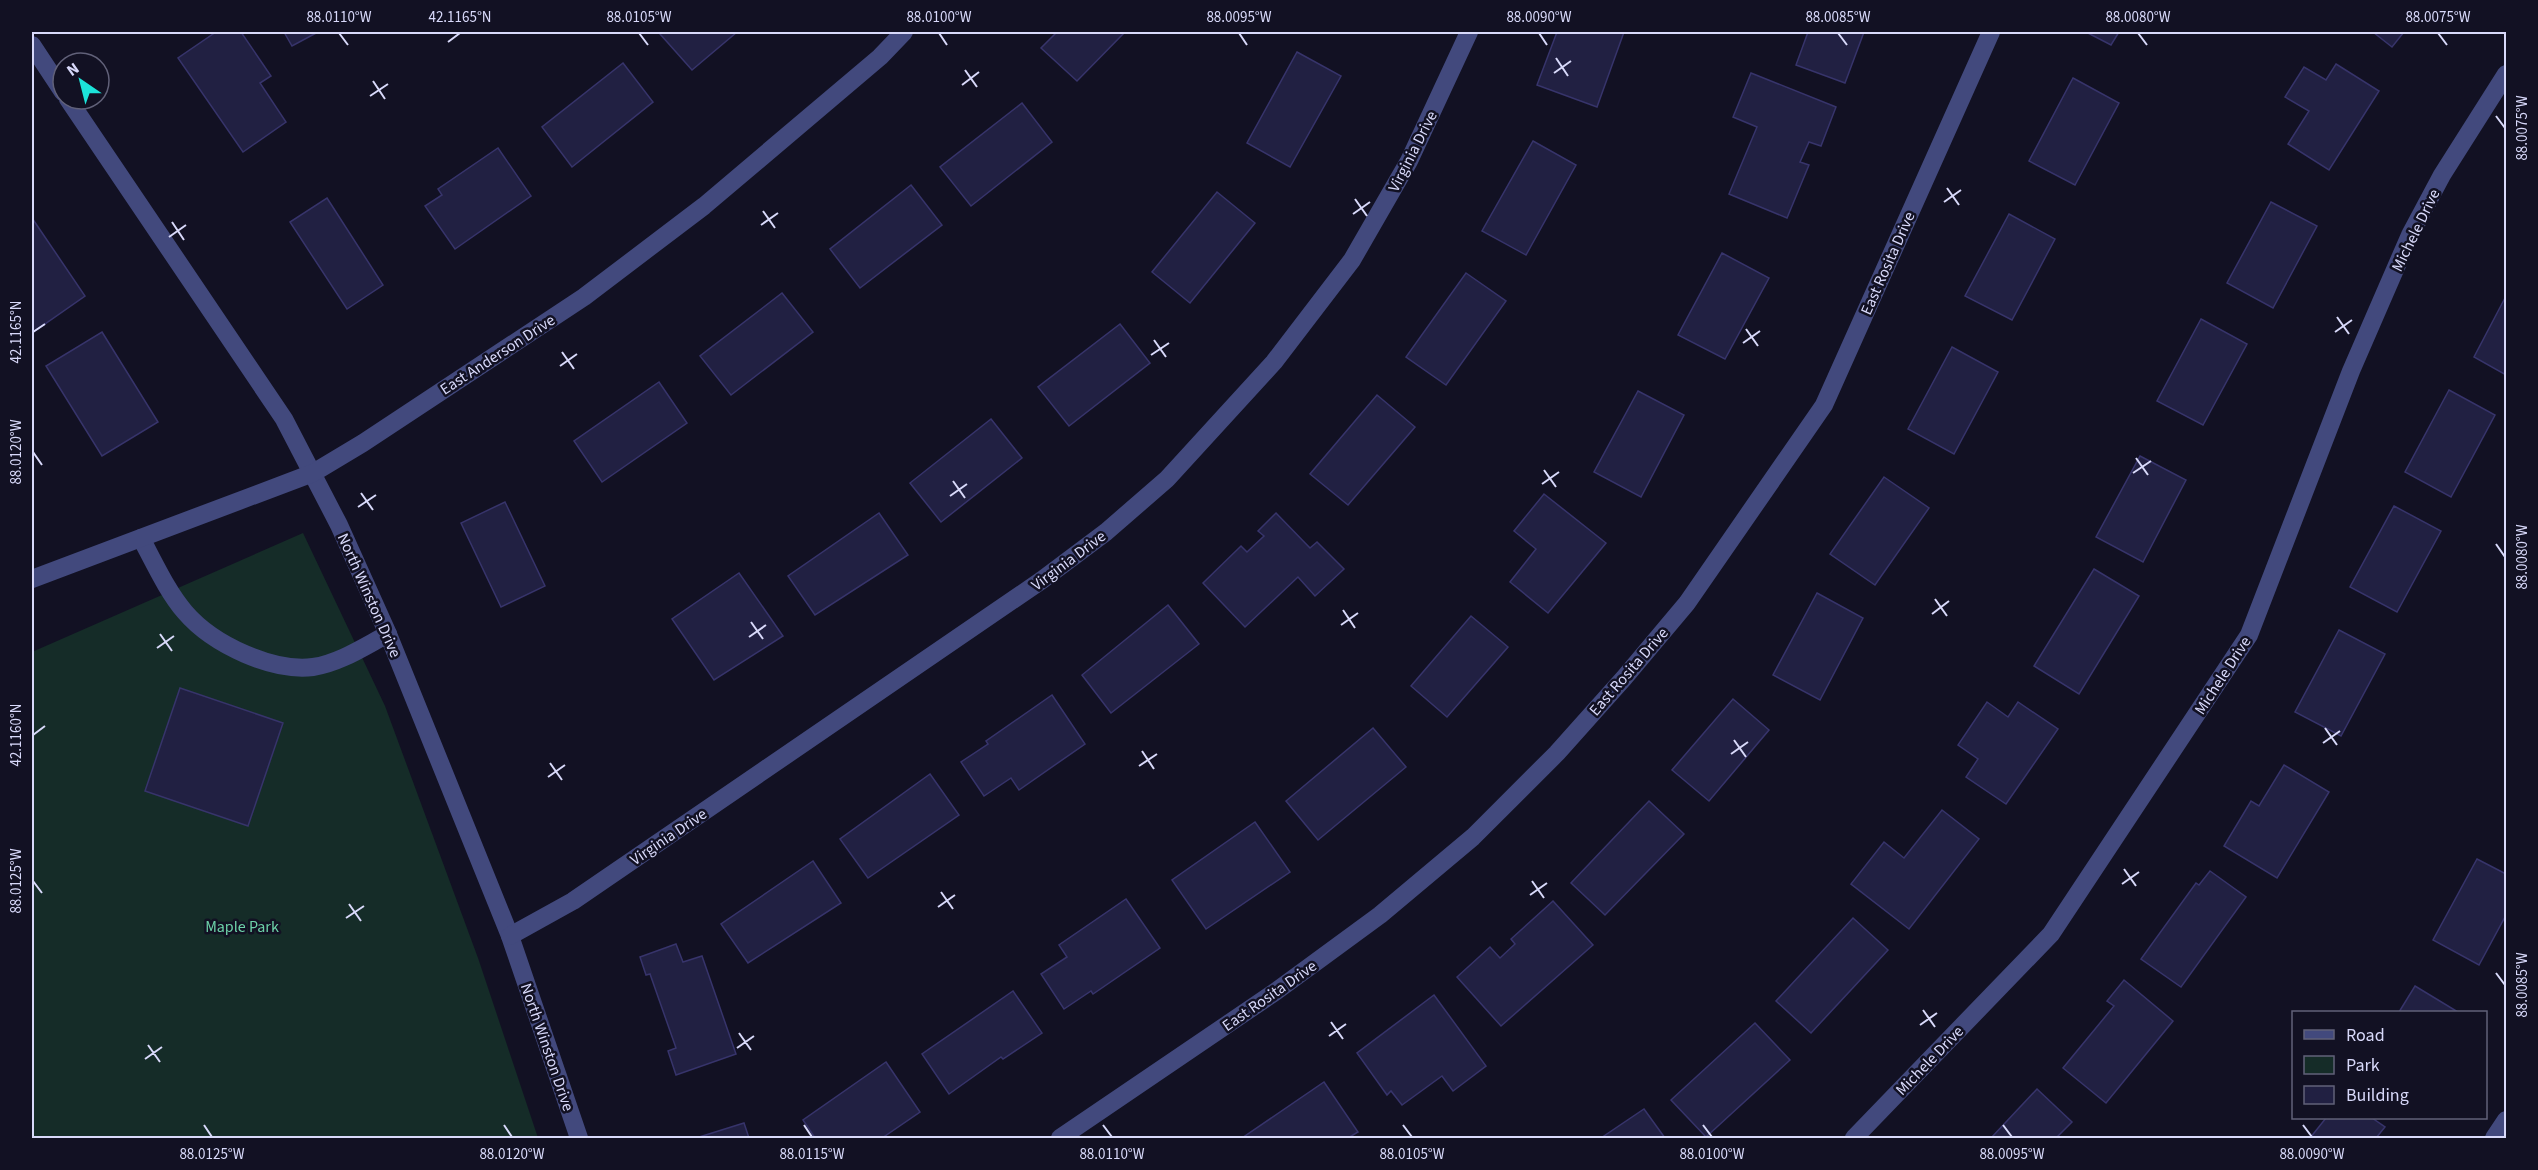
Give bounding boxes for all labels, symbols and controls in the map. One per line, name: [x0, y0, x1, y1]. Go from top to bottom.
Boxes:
text: 88.0110°W: [306, 7, 372, 28]
text: 42.1165°N: [428, 7, 492, 28]
text: 88.0105°W: [606, 7, 672, 28]
text: 88.0100°W: [906, 7, 972, 28]
text: 88.0095°W: [1206, 7, 1272, 28]
text: 88.0090°W: [1506, 7, 1572, 28]
text: 88.0085°W: [1805, 7, 1871, 28]
text: 88.0080°W: [2105, 7, 2171, 28]
text: 88.0075°W: [2405, 7, 2471, 28]
north arrow: [51, 51, 111, 111]
text: N: [62, 57, 84, 82]
text: 88.0075°W: [2512, 95, 2533, 161]
street label: Virginia Drive: [1383, 107, 1443, 196]
street label: Michele Drive: [2386, 185, 2445, 275]
street label: East Rosita Drive: [1855, 208, 1921, 318]
text: 42.1165°N: [6, 300, 27, 364]
street label: East Anderson Drive: [436, 309, 559, 400]
text: 88.0120°W: [6, 419, 27, 485]
text: 88.0080°W: [2512, 524, 2533, 590]
street label: Virginia Drive: [1027, 525, 1110, 596]
street label: North Winston Drive: [332, 530, 406, 661]
street label: East Rosita Drive: [1584, 623, 1673, 721]
street label: Michele Drive: [2189, 632, 2256, 719]
text: 42.1160°N: [6, 703, 27, 767]
street label: Virginia Drive: [626, 803, 711, 871]
text: 88.0125°W: [6, 848, 27, 914]
park label: Maple Park: [205, 916, 279, 938]
text: 88.0085°W: [2512, 952, 2533, 1018]
street label: East Rosita Drive: [1218, 955, 1321, 1037]
street label: North Winston Drive: [515, 980, 579, 1114]
legend: [2292, 1011, 2487, 1119]
street label: Michele Drive: [1891, 1021, 1969, 1100]
text: Road: [2346, 1023, 2385, 1048]
text: Park: [2346, 1053, 2380, 1078]
text: Building: [2346, 1083, 2409, 1108]
text: 88.0125°W: [179, 1144, 245, 1165]
text: 88.0120°W: [479, 1144, 545, 1165]
text: 88.0115°W: [779, 1144, 845, 1165]
text: 88.0110°W: [1079, 1144, 1145, 1165]
text: 88.0105°W: [1379, 1144, 1445, 1165]
text: 88.0100°W: [1679, 1144, 1745, 1165]
text: 88.0095°W: [1979, 1144, 2045, 1165]
text: 88.0090°W: [2279, 1144, 2345, 1165]

